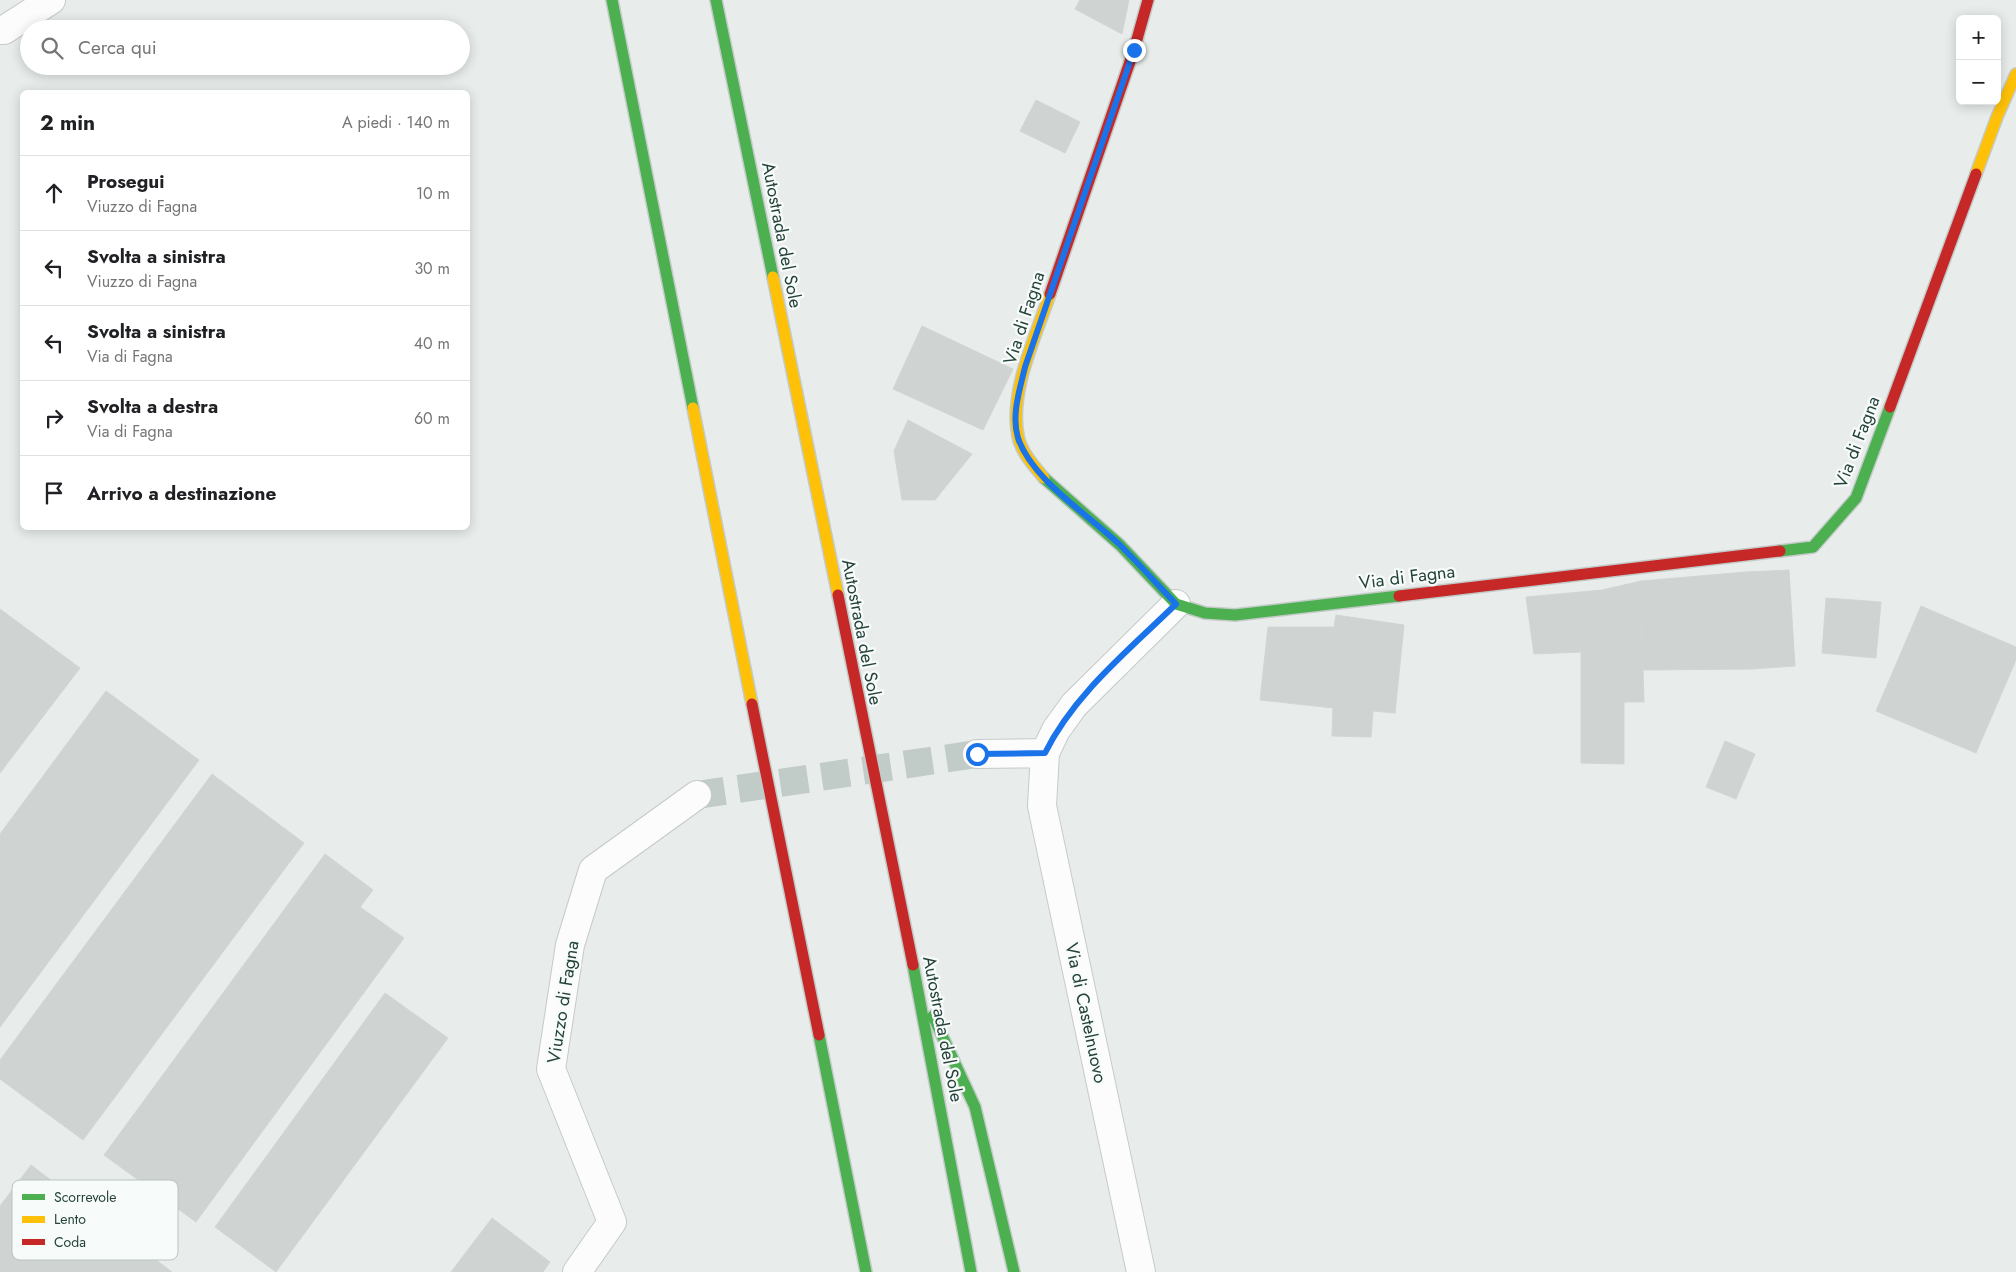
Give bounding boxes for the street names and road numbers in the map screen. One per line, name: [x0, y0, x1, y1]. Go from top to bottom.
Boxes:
street label: Autostrada del Sole: [755, 160, 809, 310]
street label: Via di Fagna: [997, 268, 1051, 368]
street label: Via di Fagna: [1828, 392, 1886, 492]
street label: Autostrada del Sole: [835, 557, 889, 707]
street label: Via di Fagna: [1358, 558, 1456, 596]
street label: Viuzzo di Fagna: [540, 939, 586, 1065]
street label: Via di Castelnuovo: [1058, 940, 1114, 1086]
street label: Autostrada del Sole: [916, 954, 970, 1104]

